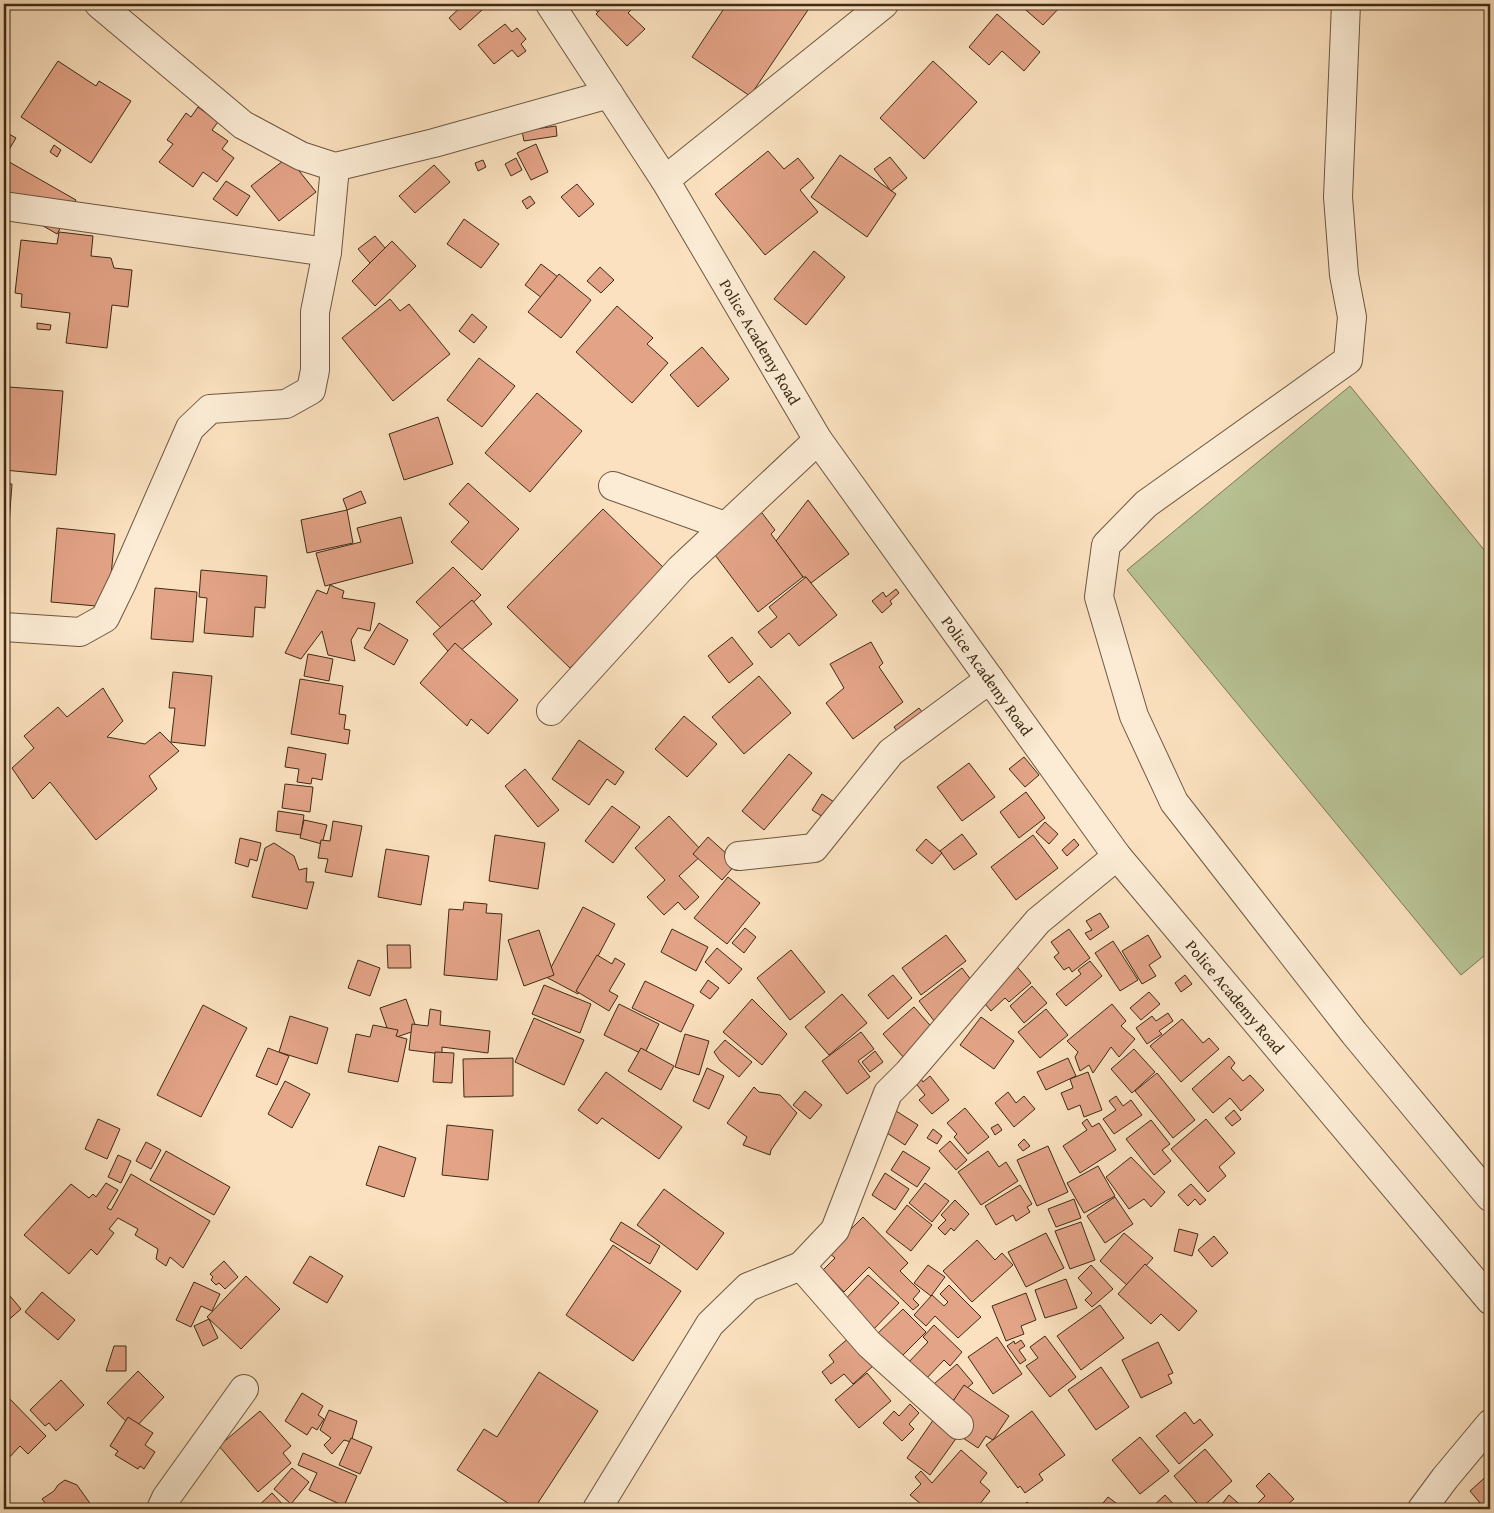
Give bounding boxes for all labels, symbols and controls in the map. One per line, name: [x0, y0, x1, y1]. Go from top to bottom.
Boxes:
street label: Police Academy Road: [714, 274, 807, 410]
street label: Police Academy Road: [936, 611, 1039, 741]
street label: Police Academy Road: [1180, 934, 1290, 1059]

